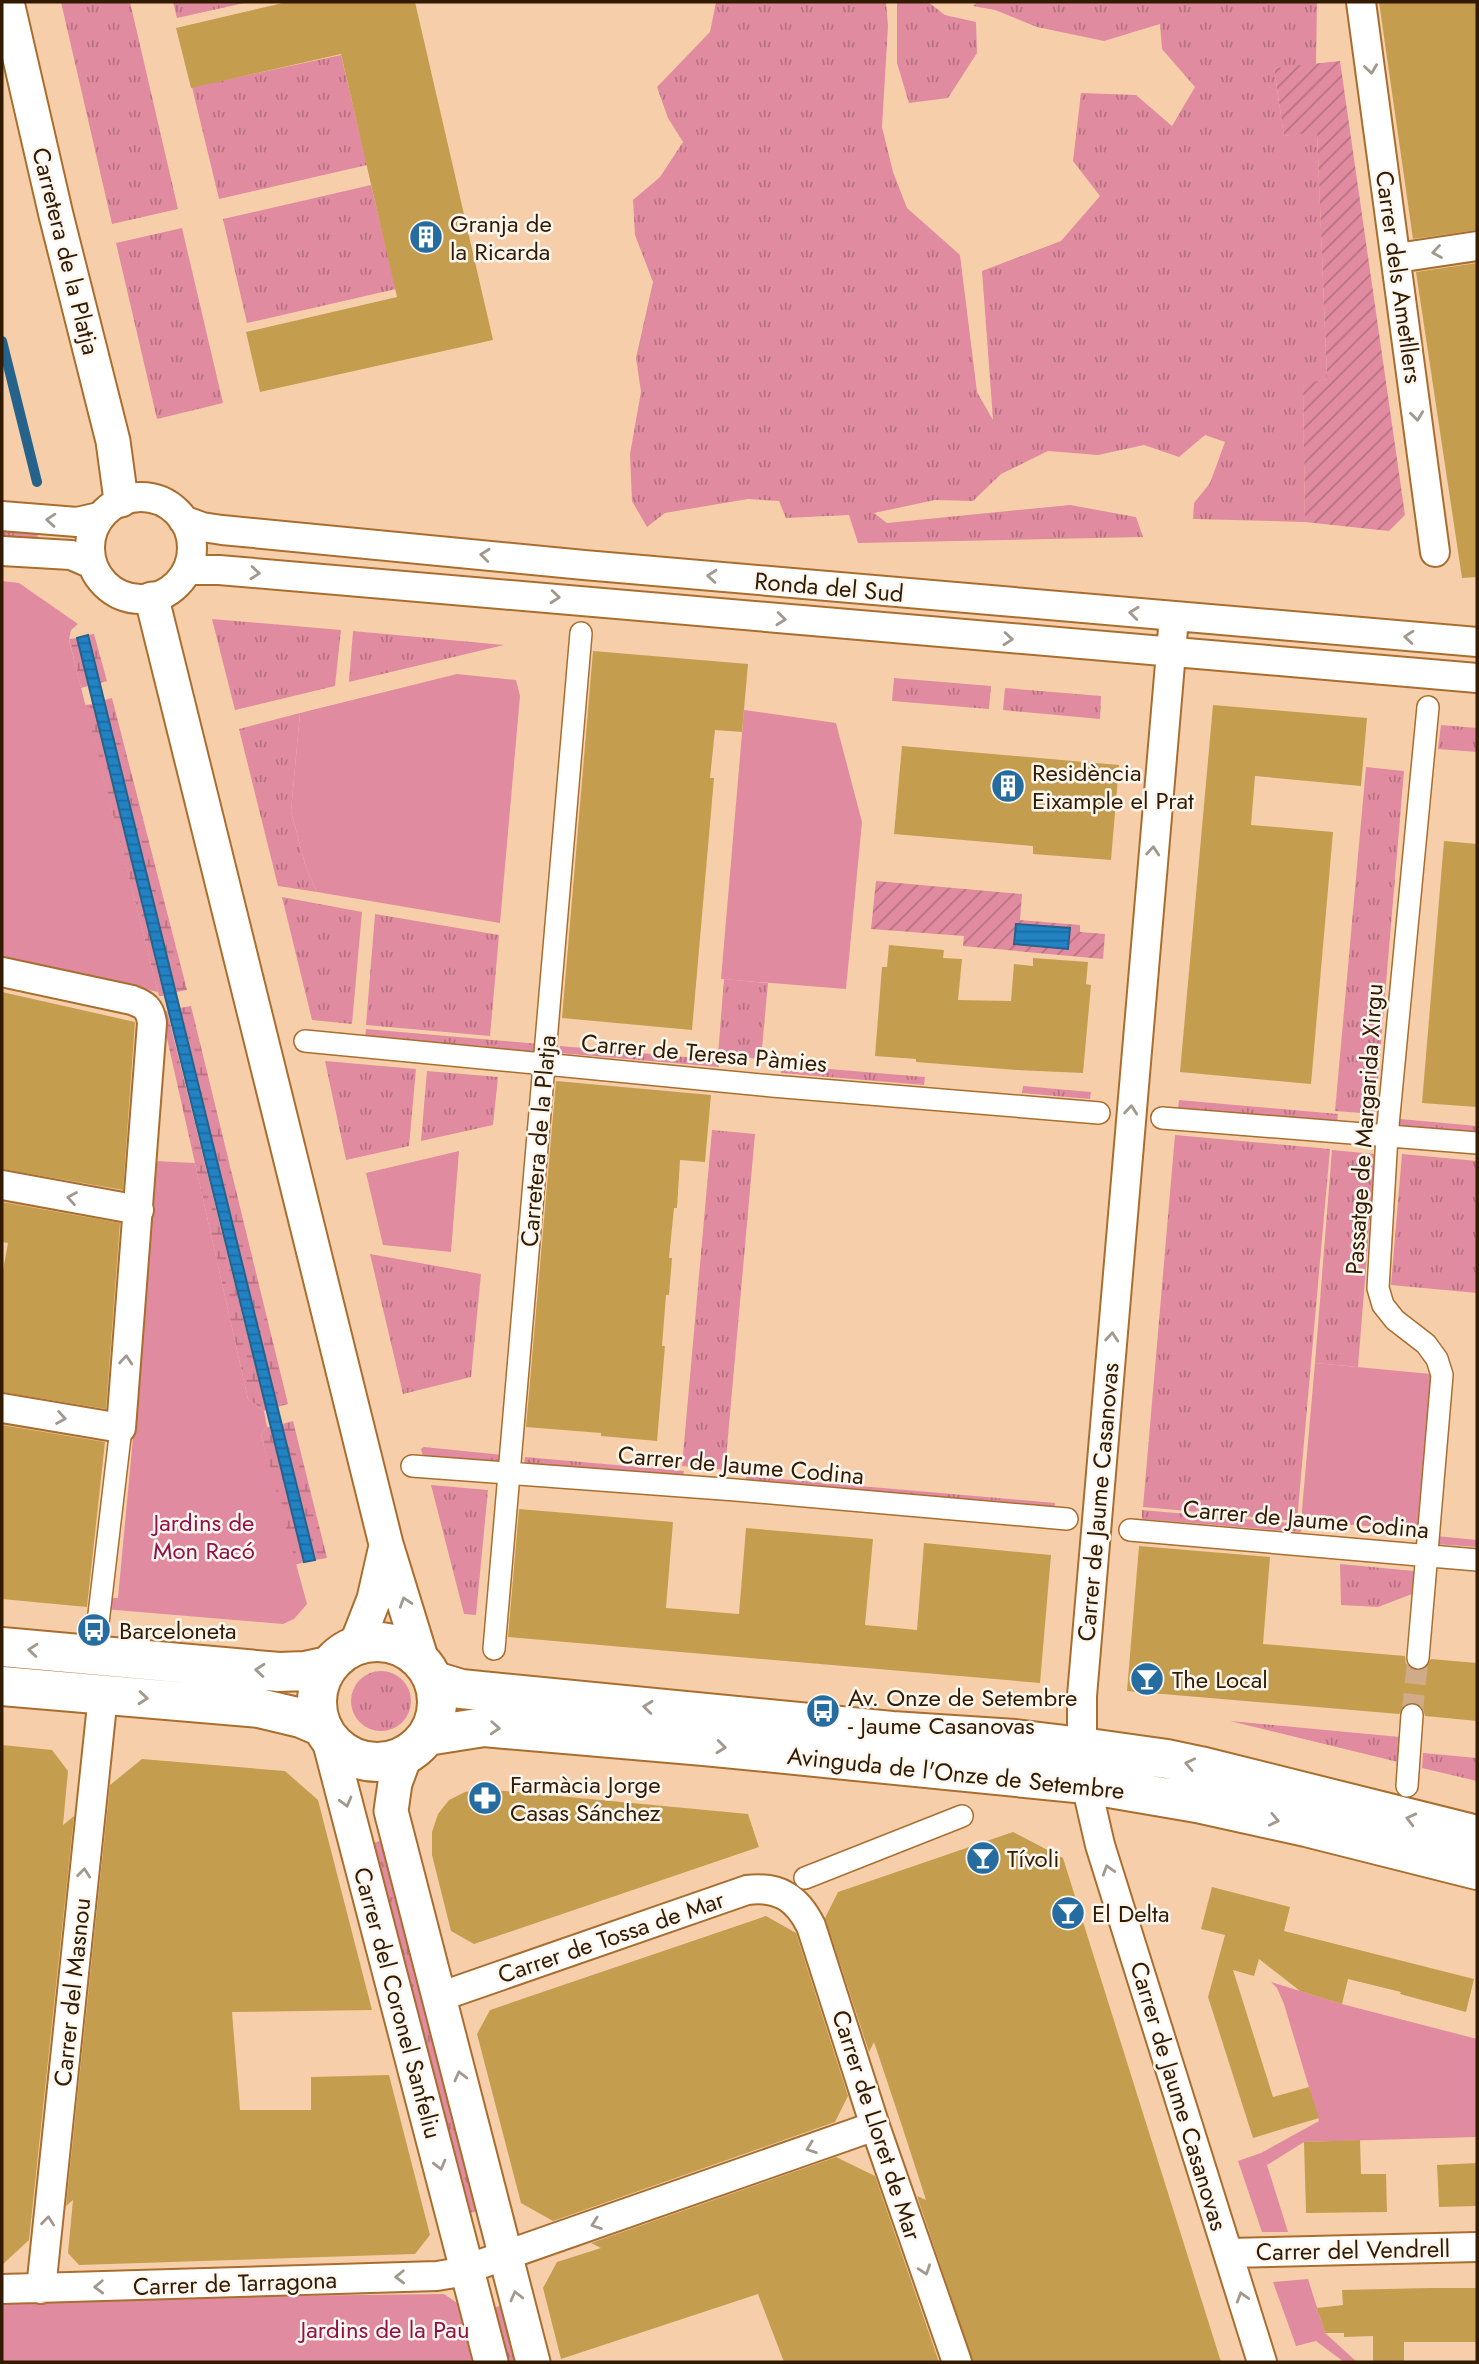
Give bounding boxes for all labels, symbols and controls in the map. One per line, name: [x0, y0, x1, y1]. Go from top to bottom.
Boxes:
one-way arrow: [1363, 63, 1378, 75]
street label: Carretera de la Platja: [23, 144, 109, 358]
street label: Carrer dels Ametllers: [1367, 168, 1431, 386]
place label: Granja de la Ricarda: [450, 206, 552, 269]
building icon: Granja de la Ricarda: [407, 218, 445, 256]
one-way arrow: [1431, 244, 1443, 259]
one-way arrow: [1410, 410, 1425, 422]
one-way arrow: [45, 513, 56, 528]
one-way arrow: [480, 548, 491, 563]
street label: Ronda del Sud: [753, 563, 905, 611]
one-way arrow: [250, 565, 261, 580]
one-way arrow: [706, 569, 718, 584]
one-way arrow: [550, 589, 561, 604]
one-way arrow: [1128, 606, 1139, 621]
one-way arrow: [776, 611, 787, 626]
one-way arrow: [1403, 630, 1414, 645]
one-way arrow: [1003, 631, 1014, 646]
place label: Residència Eixample el Prat: [1032, 755, 1194, 818]
building icon: Residència Eixample el Prat: [989, 767, 1027, 805]
one-way arrow: [1145, 845, 1160, 856]
street label: Passatge de Margarida Xirgu: [1336, 982, 1392, 1276]
street label: Carrer de Teresa Pàmies: [580, 1025, 828, 1081]
street label: Carretera de la Platja: [511, 1034, 565, 1248]
one-way arrow: [1123, 1104, 1138, 1115]
one-way arrow: [66, 1191, 78, 1206]
one-way arrow: [1104, 1331, 1119, 1342]
one-way arrow: [119, 1355, 134, 1366]
street label: Carrer de Jaume Casanovas: [1068, 1361, 1128, 1643]
one-way arrow: [55, 1410, 67, 1425]
street label: Carrer de Jaume Codina: [616, 1437, 866, 1493]
street label: Carrer de Jaume Codina: [1181, 1491, 1431, 1547]
park label: Jardins de Mon Racó: [151, 1505, 255, 1568]
one-way arrow: [398, 1596, 413, 1608]
bus stop icon: Barceloneta: [75, 1611, 113, 1649]
place label: Barceloneta: [119, 1613, 237, 1648]
one-way arrow: [28, 1643, 39, 1658]
bar icon: The Local: [1128, 1660, 1166, 1698]
place label: The Local: [1172, 1662, 1268, 1697]
one-way arrow: [254, 1663, 265, 1678]
place label: Av. Onze de Setembre - Jaume Casanovas: [848, 1680, 1077, 1743]
one-way arrow: [138, 1690, 149, 1705]
bus stop icon: Av. Onze de Setembre - Jaume Casanovas: [804, 1692, 842, 1730]
one-way arrow: [643, 1700, 654, 1715]
one-way arrow: [489, 1721, 500, 1736]
street label: Avinguda de l'Onze de Setembre: [786, 1738, 1126, 1808]
one-way arrow: [715, 1740, 727, 1755]
one-way arrow: [1184, 1758, 1196, 1773]
place label: Farmàcia Jorge Casas Sánchez: [510, 1767, 661, 1830]
pharmacy icon: Farmàcia Jorge Casas Sánchez: [466, 1779, 504, 1817]
one-way arrow: [337, 1796, 352, 1808]
one-way arrow: [1268, 1811, 1280, 1826]
one-way arrow: [1405, 1813, 1417, 1827]
bar icon: Tívoli: [964, 1839, 1002, 1877]
place label: Tívoli: [1007, 1841, 1059, 1876]
street label: Carrer del Coronel Sanfeliu: [345, 1863, 451, 2143]
one-way arrow: [1102, 1864, 1116, 1876]
one-way arrow: [77, 1867, 92, 1879]
street label: Carrer de Tossa de Mar: [493, 1882, 730, 1992]
bar icon: El Delta: [1049, 1894, 1087, 1932]
street label: Carrer del Masnou: [45, 1896, 99, 2088]
place label: El Delta: [1092, 1896, 1169, 1931]
street label: Carrer de Jaume Casanovas: [1121, 1957, 1237, 2235]
street label: Carrer de Lloret de Mar: [823, 2005, 931, 2245]
one-way arrow: [454, 2070, 468, 2082]
one-way arrow: [805, 2140, 817, 2154]
one-way arrow: [432, 2159, 446, 2171]
one-way arrow: [40, 2216, 55, 2227]
one-way arrow: [591, 2216, 603, 2230]
street label: Carrer del Vendrell: [1255, 2231, 1451, 2269]
street label: Carrer de Tarragona: [132, 2262, 338, 2304]
one-way arrow: [917, 2263, 931, 2275]
one-way arrow: [394, 2270, 405, 2285]
one-way arrow: [94, 2280, 105, 2295]
one-way arrow: [510, 2290, 524, 2302]
one-way arrow: [1236, 2291, 1250, 2304]
park label: Jardins de la Pau: [297, 2312, 470, 2347]

